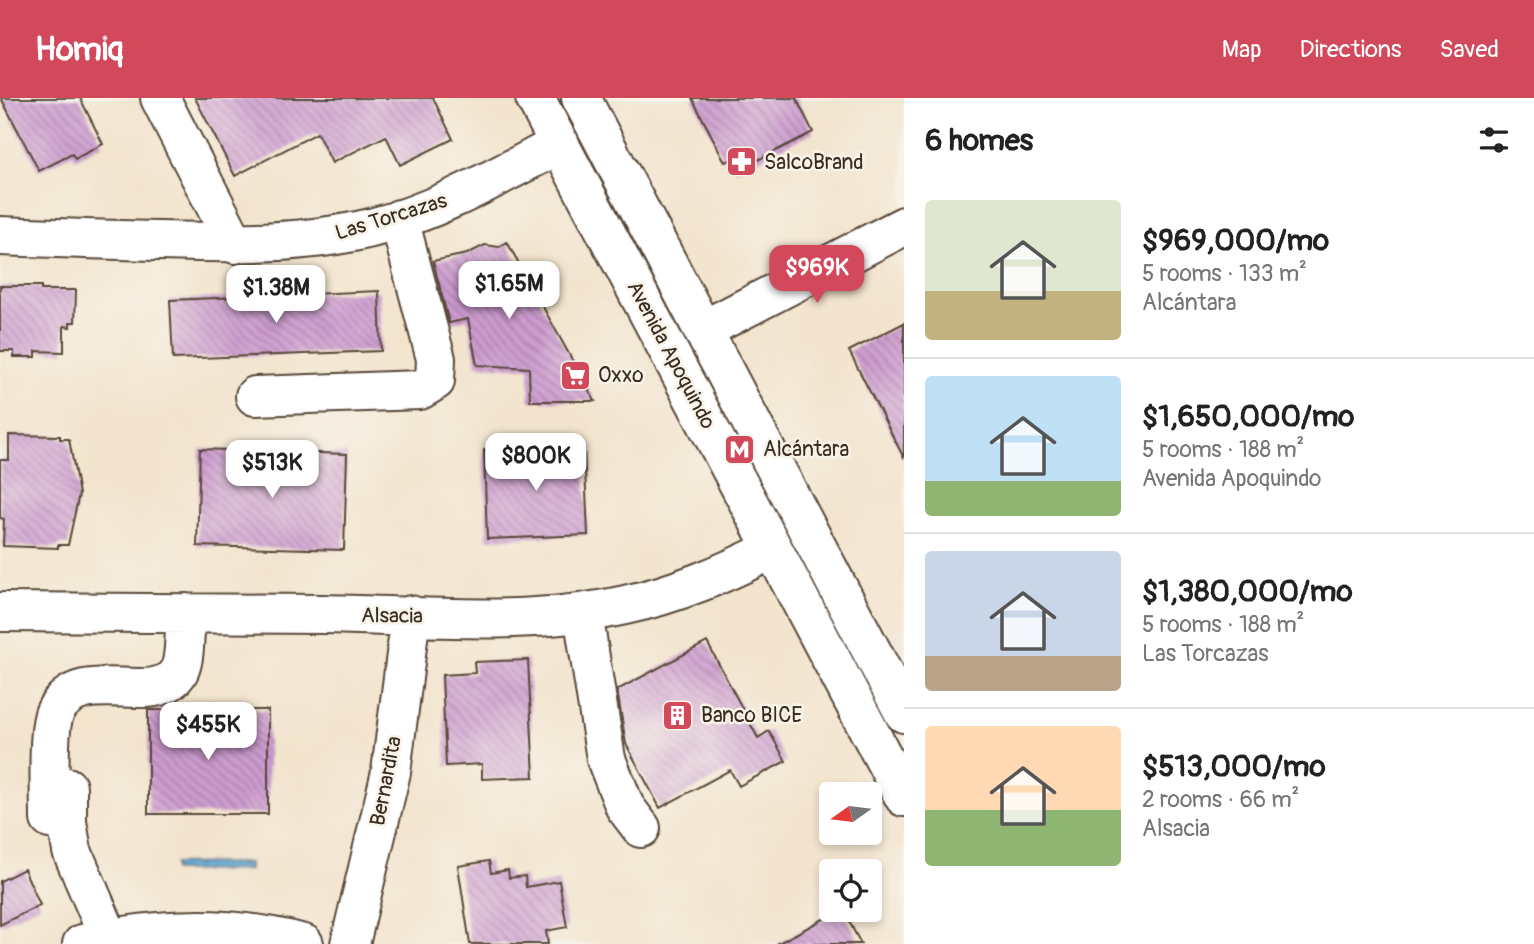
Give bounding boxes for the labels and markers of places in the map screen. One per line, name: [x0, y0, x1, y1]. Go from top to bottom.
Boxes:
pharmacy icon: SalcoBrand: [724, 145, 758, 179]
place label: SalcoBrand: [764, 149, 864, 176]
pin: $969K: [768, 246, 866, 305]
pin: $1.65M: [452, 262, 566, 321]
pin: $1.38M: [219, 266, 333, 325]
supermarket icon: Oxxo: [558, 358, 592, 392]
place label: Oxxo: [598, 362, 644, 389]
metro station icon: Alcántara: [723, 432, 757, 466]
pin: $800K: [487, 434, 585, 493]
place label: Alcántara: [763, 436, 849, 463]
pin: $513K: [223, 440, 321, 500]
building icon: Banco BICE: [661, 698, 695, 732]
pin: $455K: [159, 702, 257, 762]
place label: Banco BICE: [701, 702, 802, 729]

